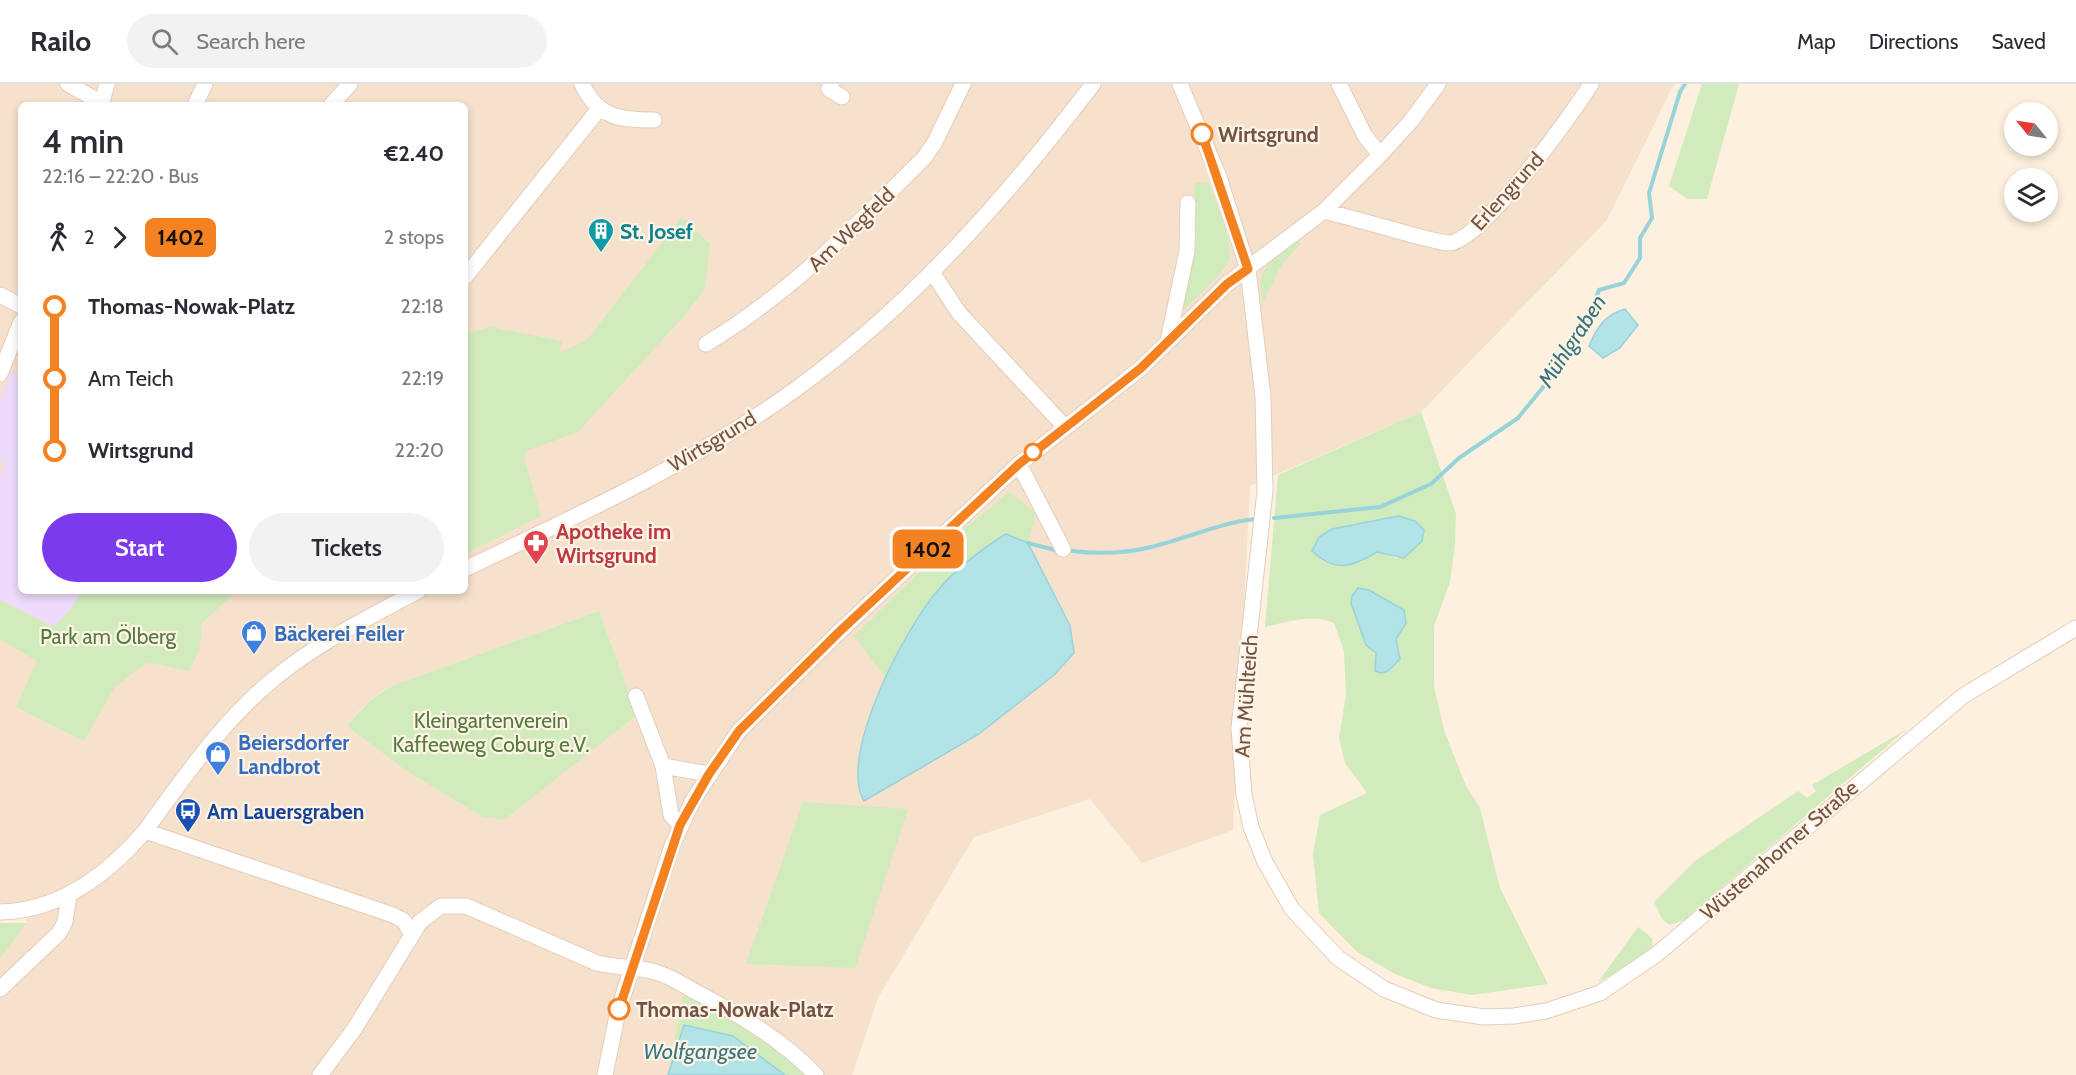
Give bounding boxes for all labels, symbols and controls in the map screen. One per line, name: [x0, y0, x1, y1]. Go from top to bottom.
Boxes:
search box: [127, 14, 547, 68]
text: Railo: [30, 24, 91, 58]
icon: search: [148, 25, 181, 58]
text: Search here: [196, 28, 306, 55]
text: Map: [1797, 29, 1836, 54]
text: Directions: [1869, 29, 1958, 54]
text: Saved: [1991, 29, 2046, 54]
north arrow: [2004, 102, 2058, 156]
map controls: [2004, 102, 2058, 222]
text: 4 min: [42, 121, 124, 161]
place label: Wirtsgrund: [1218, 122, 1319, 147]
marker: Wirtsgrund: [1191, 123, 1213, 145]
text: €2.40: [384, 140, 444, 167]
street label: Erlengrund: [1465, 147, 1549, 235]
text: 22:16 – 22:20 · Bus: [42, 164, 199, 188]
button: layers: [2004, 168, 2058, 222]
street label: Am Wegfeld: [803, 182, 899, 276]
building icon: St. Josef: [586, 216, 616, 254]
place label: St. Josef: [620, 219, 693, 244]
icon: walk: [42, 221, 75, 254]
icon: forward: [103, 221, 136, 254]
text: 2: [84, 225, 94, 249]
text: 1402: [157, 225, 204, 250]
text: 2 stops: [384, 225, 444, 249]
water label: Mühlgraben: [1532, 290, 1612, 393]
text: Thomas-Nowak-Platz: [88, 293, 295, 320]
text: 22:18: [400, 294, 444, 318]
text: Am Teich: [88, 365, 174, 392]
text: 22:19: [401, 366, 444, 390]
street label: Wirtsgrund: [664, 405, 760, 477]
text: Wirtsgrund: [88, 437, 194, 464]
text: 22:20: [394, 438, 444, 462]
unlabelled marker: [1024, 443, 1042, 461]
button: Start: [42, 513, 237, 582]
button: Tickets: [249, 513, 444, 582]
place label: Apotheke im Wirtsgrund: [556, 519, 671, 568]
pharmacy icon: Apotheke im Wirtsgrund: [521, 528, 551, 566]
line badge: 1402: [886, 530, 970, 568]
text: 1402: [905, 537, 951, 562]
shop icon: Bäckerei Feiler: [239, 618, 269, 656]
place label: Bäckerei Feiler: [274, 621, 404, 646]
park label: Park am Ölberg: [40, 624, 177, 649]
street label: Am Mühlteich: [1229, 634, 1263, 758]
park label: Kleingartenverein Kaffeeweg Coburg e.V.: [392, 708, 590, 757]
place label: Beiersdorfer Landbrot: [238, 730, 349, 779]
shop icon: Beiersdorfer Landbrot: [203, 739, 233, 777]
street label: Wüstenahorner Straße: [1695, 775, 1863, 925]
bus stop icon: Am Lauersgraben: [173, 796, 203, 834]
place label: Am Lauersgraben: [207, 799, 364, 824]
place label: Thomas-Nowak-Platz: [636, 997, 834, 1022]
marker: Thomas-Nowak-Platz: [608, 998, 630, 1020]
water label: Wolfgangsee: [643, 1038, 757, 1065]

